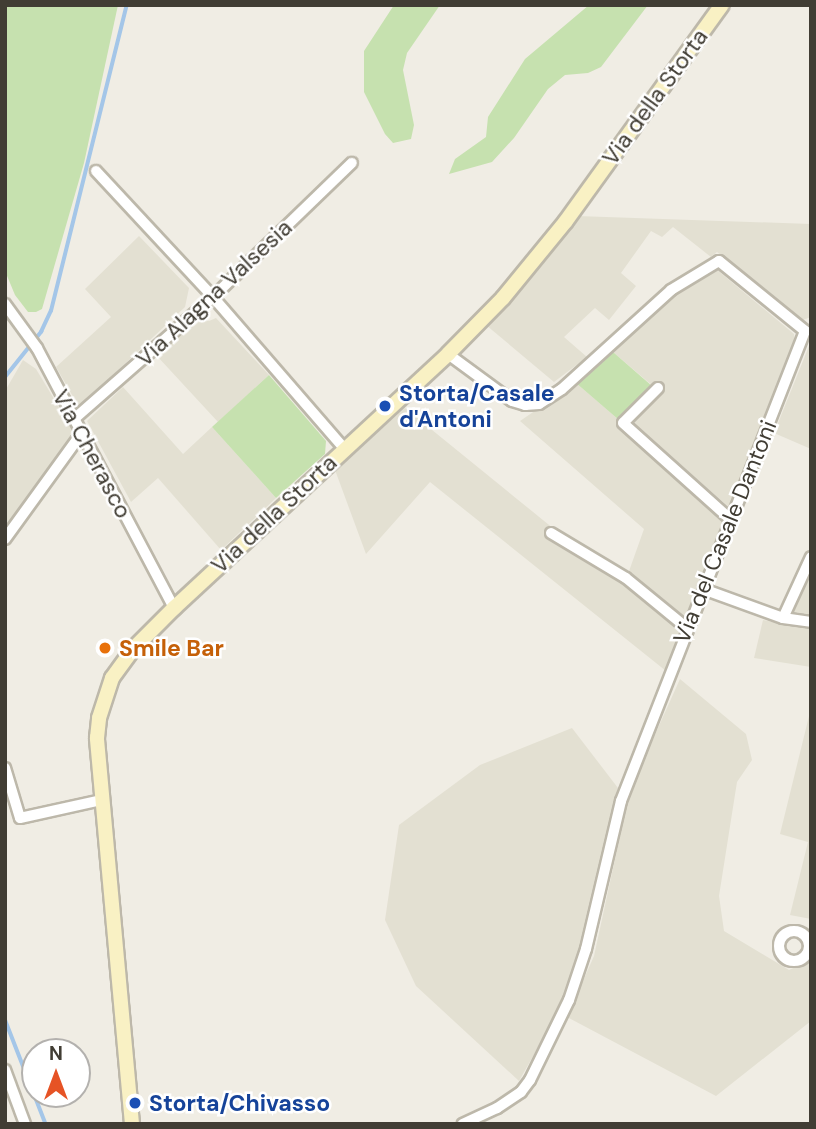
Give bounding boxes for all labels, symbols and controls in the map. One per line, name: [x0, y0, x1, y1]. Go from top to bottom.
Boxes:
street label: Via della Storta: [596, 24, 714, 170]
street label: Via Alagna Valsesia: [130, 214, 298, 372]
place label: Storta/Casale d'Antoni: [399, 379, 555, 433]
street label: Via Cherasco: [47, 385, 137, 523]
marker: Storta/Casale d'Antoni: [377, 398, 393, 414]
street label: Via del Casale Dantoni: [668, 416, 782, 648]
street label: Via della Storta: [205, 449, 343, 579]
place label: Smile Bar: [119, 634, 224, 662]
marker: Smile Bar: [97, 640, 113, 656]
north arrow: [21, 1038, 91, 1108]
text: N: [49, 1041, 63, 1066]
place label: Storta/Chivasso: [149, 1089, 330, 1117]
marker: Storta/Chivasso: [127, 1095, 143, 1111]

